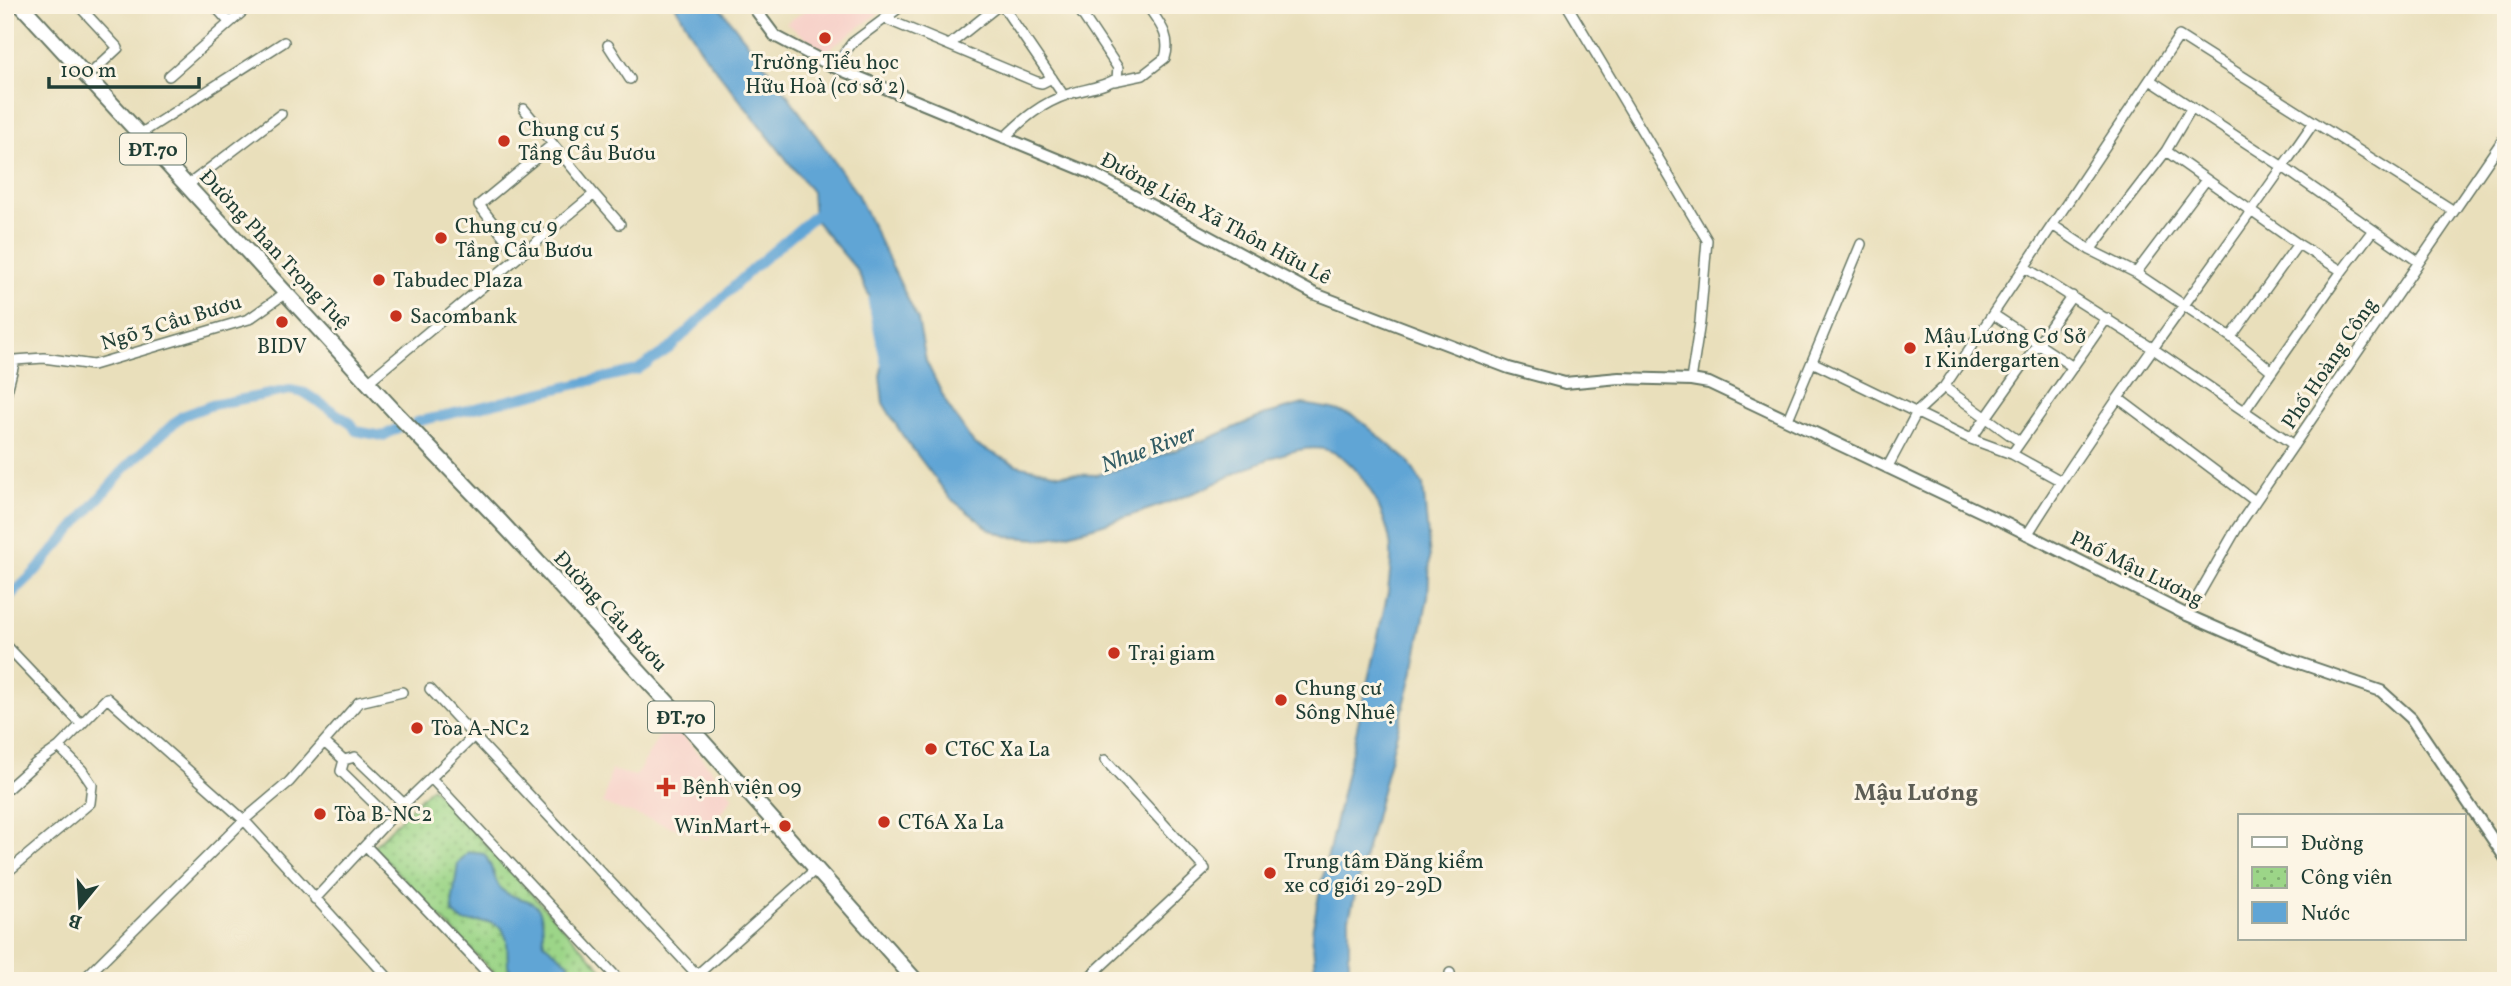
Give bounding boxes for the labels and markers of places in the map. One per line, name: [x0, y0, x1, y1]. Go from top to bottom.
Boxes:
marker: Trường Tiểu học Hữu Hoà (cơ sở 2): [817, 30, 833, 46]
place label: Trường Tiểu học Hữu Hoà (cơ sở 2): [745, 49, 905, 102]
place label: Chung cư 5 Tầng Cầu Bươu: [518, 116, 656, 169]
marker: Chung cư 5 Tầng Cầu Bươu: [496, 133, 512, 149]
place label: Chung cư 9 Tầng Cầu Bươu: [455, 213, 593, 266]
marker: Chung cư 9 Tầng Cầu Bươu: [433, 230, 449, 246]
place label: Tabudec Plaza: [393, 267, 523, 296]
marker: Tabudec Plaza: [371, 272, 387, 288]
place label: Sacombank: [410, 303, 518, 332]
marker: Sacombank: [388, 308, 404, 324]
marker: BIDV: [274, 314, 290, 330]
place label: Mậu Lương Cơ Sở 1 Kindergarten: [1924, 323, 2086, 376]
place label: BIDV: [257, 333, 307, 362]
marker: Mậu Lương Cơ Sở 1 Kindergarten: [1902, 340, 1918, 356]
place label: Trại giam: [1128, 640, 1215, 669]
marker: Trại giam: [1106, 645, 1122, 661]
place label: Chung cư Sông Nhuệ: [1295, 675, 1395, 728]
marker: Chung cư Sông Nhuệ: [1273, 692, 1289, 708]
place label: Tòa A-NC2: [431, 715, 530, 744]
marker: Tòa A-NC2: [409, 720, 425, 736]
place label: CT6C Xa La: [945, 736, 1050, 765]
marker: CT6C Xa La: [923, 741, 939, 757]
place label: Bệnh viện 09: [682, 774, 802, 803]
marker: Bệnh viện 09: [656, 777, 676, 797]
place label: Tòa B-NC2: [334, 801, 432, 830]
marker: Tòa B-NC2: [312, 806, 328, 822]
place label: CT6A Xa La: [898, 809, 1005, 838]
place label: WinMart+: [674, 813, 771, 842]
marker: CT6A Xa La: [876, 814, 892, 830]
marker: WinMart+: [777, 818, 793, 834]
place label: Trung tâm Đăng kiểm xe cơ giới 29-29D: [1284, 848, 1484, 901]
marker: Trung tâm Đăng kiểm xe cơ giới 29-29D: [1262, 865, 1278, 881]

